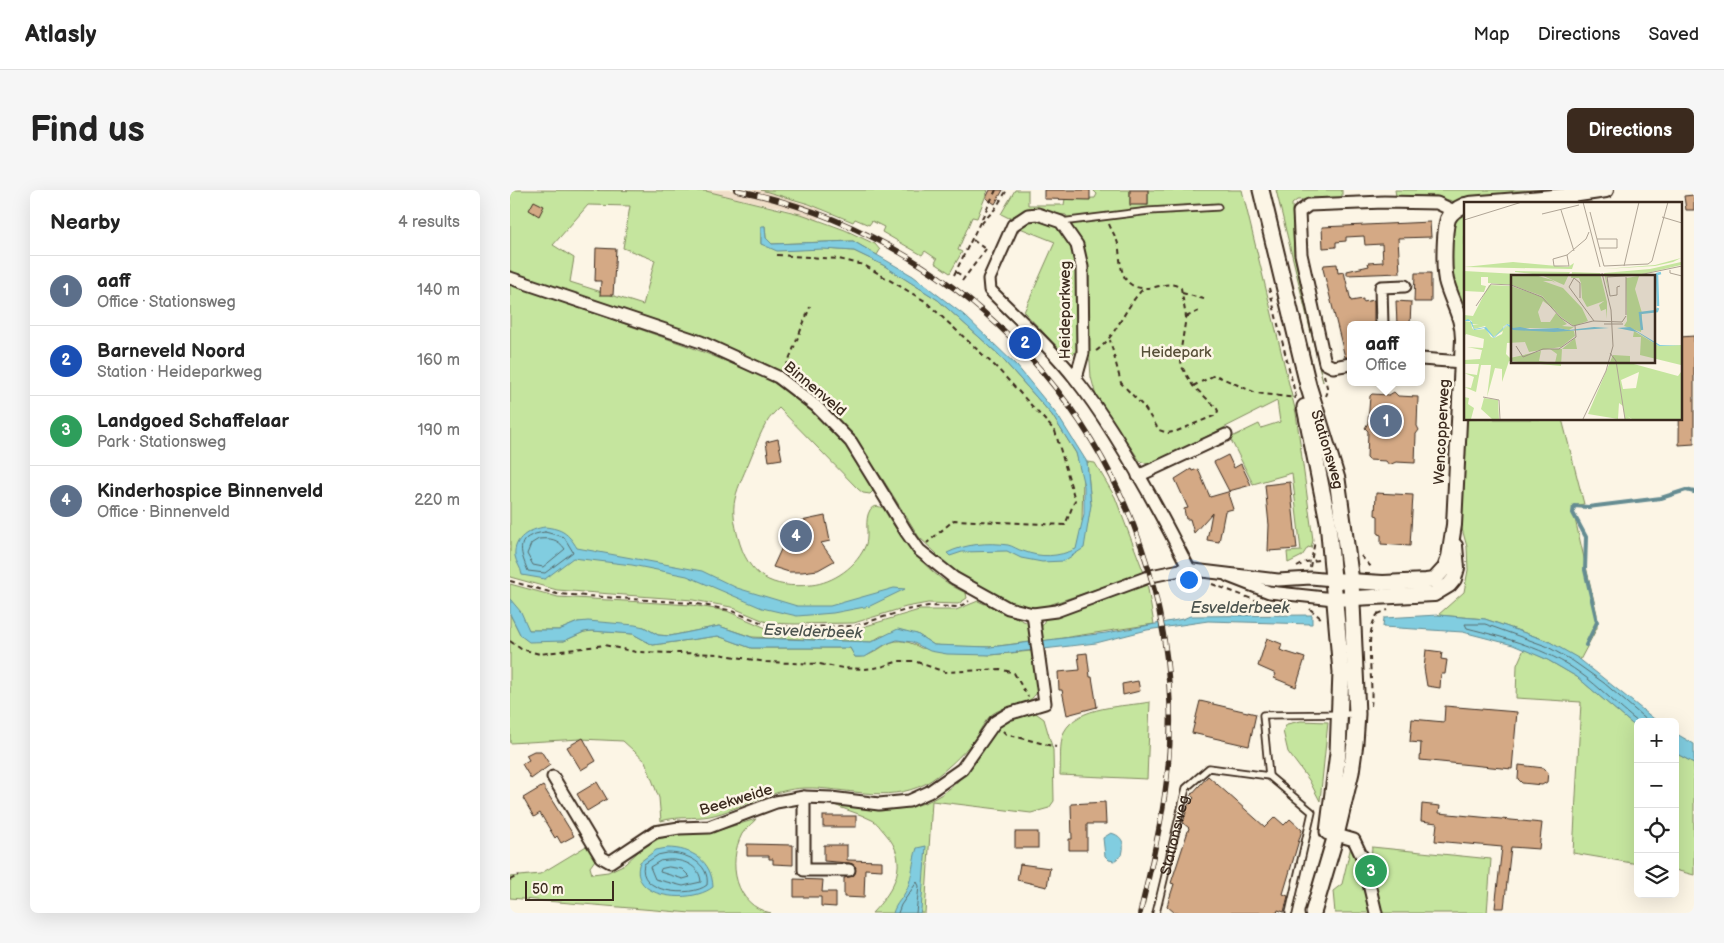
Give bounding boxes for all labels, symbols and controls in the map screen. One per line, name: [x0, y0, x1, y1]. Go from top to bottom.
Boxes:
text: Atlasly: [25, 20, 96, 49]
text: Map: [1474, 24, 1510, 45]
text: Directions: [1538, 24, 1620, 45]
text: Saved: [1648, 24, 1699, 45]
button: Directions: [1567, 108, 1694, 153]
text: Find us: [30, 109, 145, 152]
inset map: [1464, 202, 1682, 420]
text: Nearby: [50, 210, 120, 235]
text: 4 results: [398, 213, 460, 232]
street label: Heideparkweg: [1056, 261, 1075, 359]
text: aaff: [97, 270, 131, 293]
text: 1: [63, 281, 69, 300]
text: 140 m: [417, 281, 460, 300]
text: Office · Stationsweg: [97, 293, 236, 312]
popup: [1347, 321, 1425, 386]
pin: 2: [1009, 324, 1041, 362]
text: aaff: [1365, 333, 1399, 356]
text: Barneveld Noord: [97, 340, 245, 363]
park label: Heidepark: [1141, 343, 1212, 362]
text: 2: [61, 351, 71, 370]
text: 160 m: [417, 351, 460, 370]
text: Office: [1365, 356, 1407, 375]
street label: Binnenveld: [780, 357, 850, 421]
text: Station · Heideparkweg: [97, 363, 262, 382]
street label: Wencopperweg: [1430, 379, 1454, 485]
pin: 1: [1370, 402, 1402, 440]
street label: Stationsweg: [1307, 408, 1348, 490]
text: Landgoed Schaffelaar: [97, 410, 289, 433]
text: 3: [61, 421, 71, 440]
text: 190 m: [418, 421, 460, 440]
text: Park · Stationsweg: [97, 433, 226, 452]
text: Kinderhospice Binnenveld: [97, 480, 323, 503]
text: 4: [61, 491, 71, 510]
text: 220 m: [414, 491, 460, 510]
text: Office · Binnenveld: [97, 503, 230, 522]
pin: 4: [780, 517, 812, 555]
your location: [1176, 567, 1202, 593]
water label: Esvelderbeek: [1191, 599, 1291, 618]
water label: Esvelderbeek: [763, 621, 864, 643]
map controls: [1634, 718, 1679, 898]
button: +: [1634, 718, 1679, 763]
button: −: [1634, 763, 1679, 808]
street label: Beekweide: [697, 780, 775, 820]
street label: Stationsweg: [1156, 793, 1193, 877]
button: locate: [1634, 808, 1679, 853]
pin: 3: [1355, 852, 1387, 890]
button: layers: [1634, 853, 1679, 898]
scale bar: [525, 878, 614, 901]
text: 50 m: [532, 881, 564, 898]

